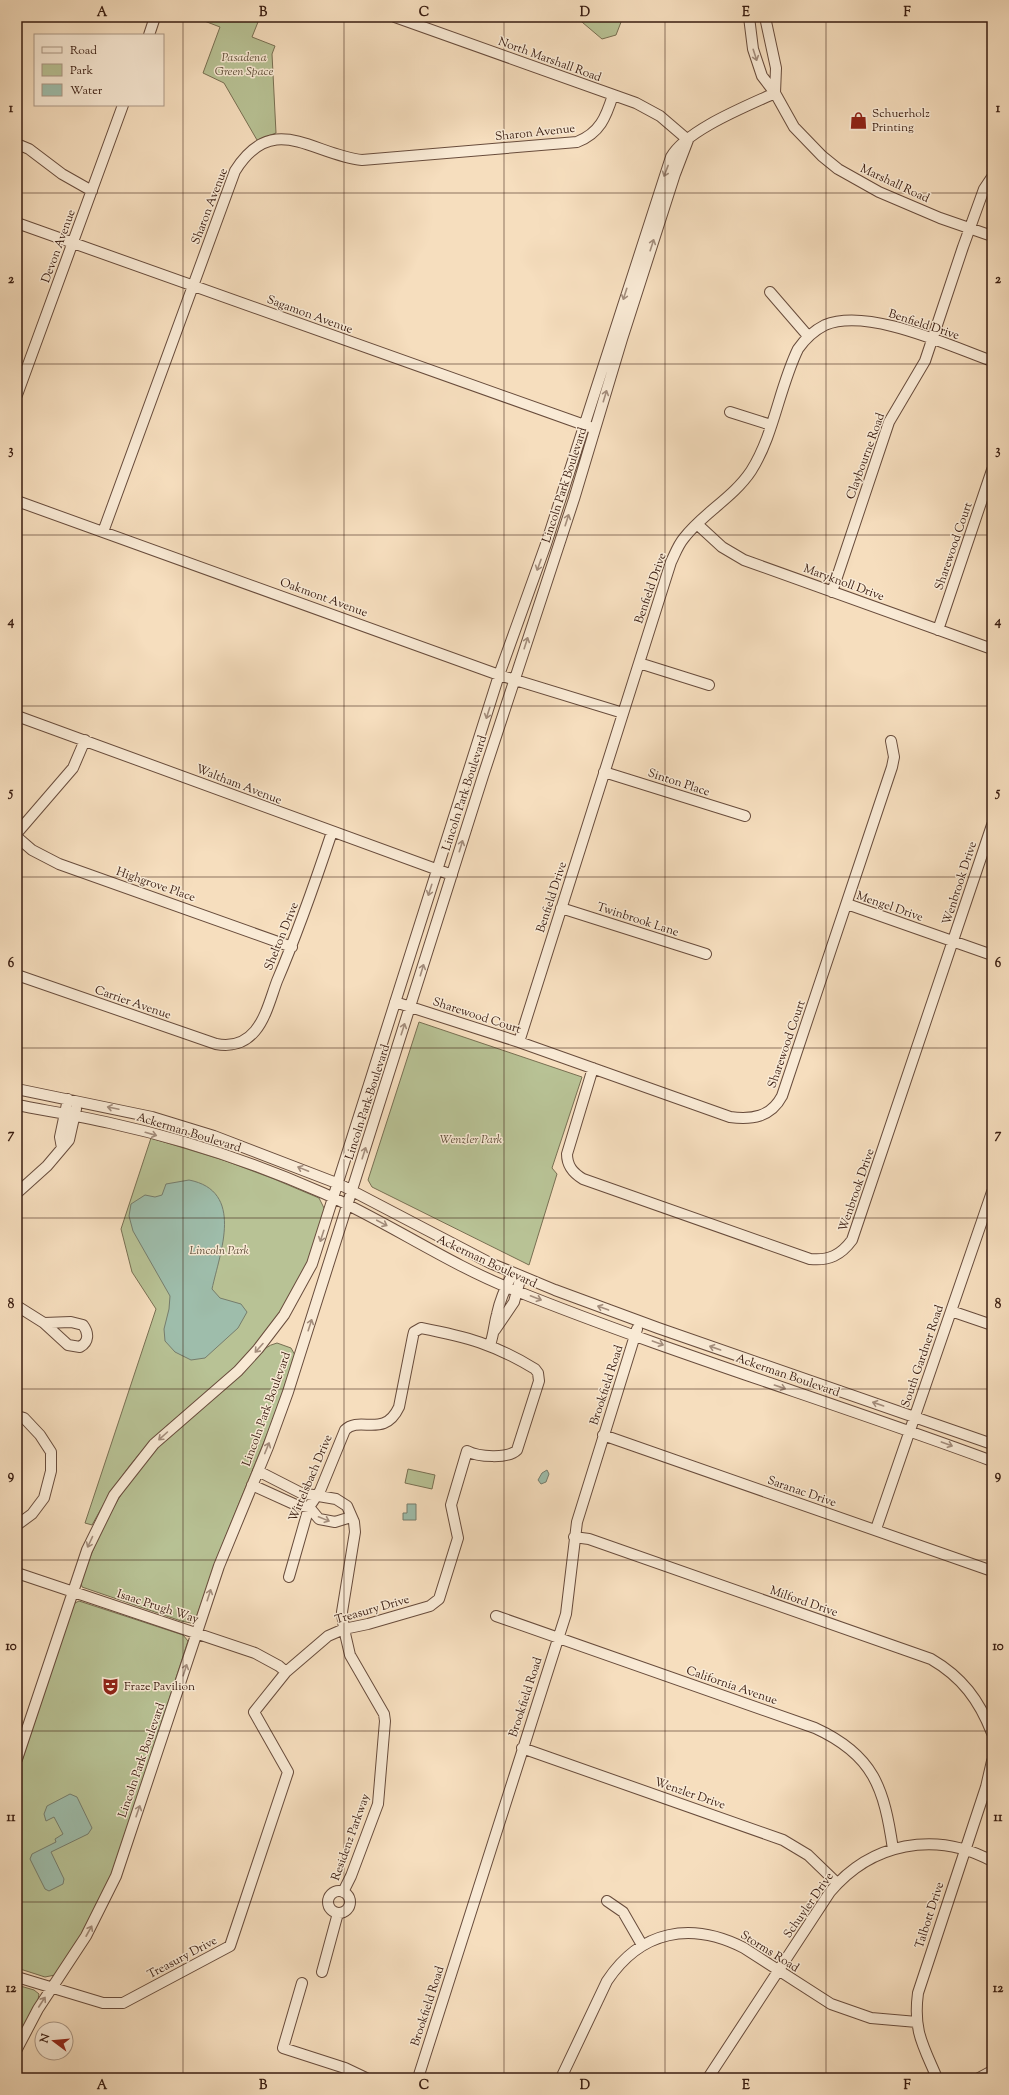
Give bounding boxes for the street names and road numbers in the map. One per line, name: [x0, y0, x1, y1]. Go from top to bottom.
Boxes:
street label: North Marshall Road: [496, 33, 604, 87]
street label: Sharon Avenue: [494, 120, 576, 146]
street label: Marshall Road: [857, 160, 932, 208]
street label: Sharon Avenue: [187, 165, 233, 247]
street label: Devon Avenue: [37, 207, 81, 286]
street label: Sagamon Avenue: [264, 291, 355, 339]
street label: Benfield Drive: [886, 305, 962, 345]
street label: Claybourne Road: [842, 410, 890, 502]
street label: Lincoln Park Boulevard: [538, 425, 592, 545]
street label: Sharewood Court: [930, 500, 977, 593]
street label: Benfield Drive: [630, 550, 672, 626]
street label: Maryknoll Drive: [801, 560, 887, 606]
street label: Oakmont Avenue: [277, 574, 371, 622]
street label: Lincoln Park Boulevard: [438, 733, 492, 853]
street label: Waltham Avenue: [193, 760, 285, 810]
street label: Sinton Place: [645, 764, 712, 802]
street label: Wenbrook Drive: [938, 839, 982, 927]
street label: Benfield Drive: [532, 859, 572, 935]
street label: Highgrove Place: [114, 863, 198, 907]
street label: Mengel Drive: [854, 887, 926, 927]
street label: Twinbrook Lane: [594, 898, 681, 942]
street label: Shelton Drive: [260, 899, 304, 973]
street label: Carrier Avenue: [92, 981, 174, 1025]
street label: Sharewood Court: [430, 993, 523, 1039]
street label: Sharewood Court: [763, 998, 810, 1091]
street label: Lincoln Park Boulevard: [341, 1042, 395, 1162]
street label: Ackerman Boulevard: [134, 1108, 243, 1158]
street label: Wenbrook Drive: [834, 1146, 880, 1234]
street label: Ackerman Boulevard: [434, 1231, 540, 1293]
street label: South Gardner Road: [897, 1302, 949, 1410]
street label: Brookfield Road: [586, 1343, 628, 1428]
street label: Lincoln Park Boulevard: [238, 1349, 296, 1469]
street label: Ackerman Boulevard: [733, 1350, 842, 1402]
street label: Wittelsbach Drive: [284, 1432, 338, 1525]
street label: Saranac Drive: [765, 1472, 839, 1512]
street label: Milford Drive: [767, 1582, 841, 1622]
street label: Isaac Prugh Way: [115, 1585, 201, 1629]
street label: Treasury Drive: [333, 1591, 412, 1629]
street label: Brookfield Road: [505, 1655, 547, 1740]
street label: California Avenue: [684, 1662, 780, 1710]
street label: Lincoln Park Boulevard: [114, 1700, 170, 1820]
street label: Wenzler Drive: [652, 1773, 728, 1815]
street label: Residenz Parkway: [327, 1791, 375, 1883]
street label: Schuyler Drive: [779, 1869, 839, 1942]
street label: Talbott Drive: [911, 1879, 949, 1951]
street label: Storms Road: [737, 1927, 803, 1977]
street label: Treasury Drive: [144, 1932, 221, 1984]
street label: Brookfield Road: [407, 1964, 449, 2049]

